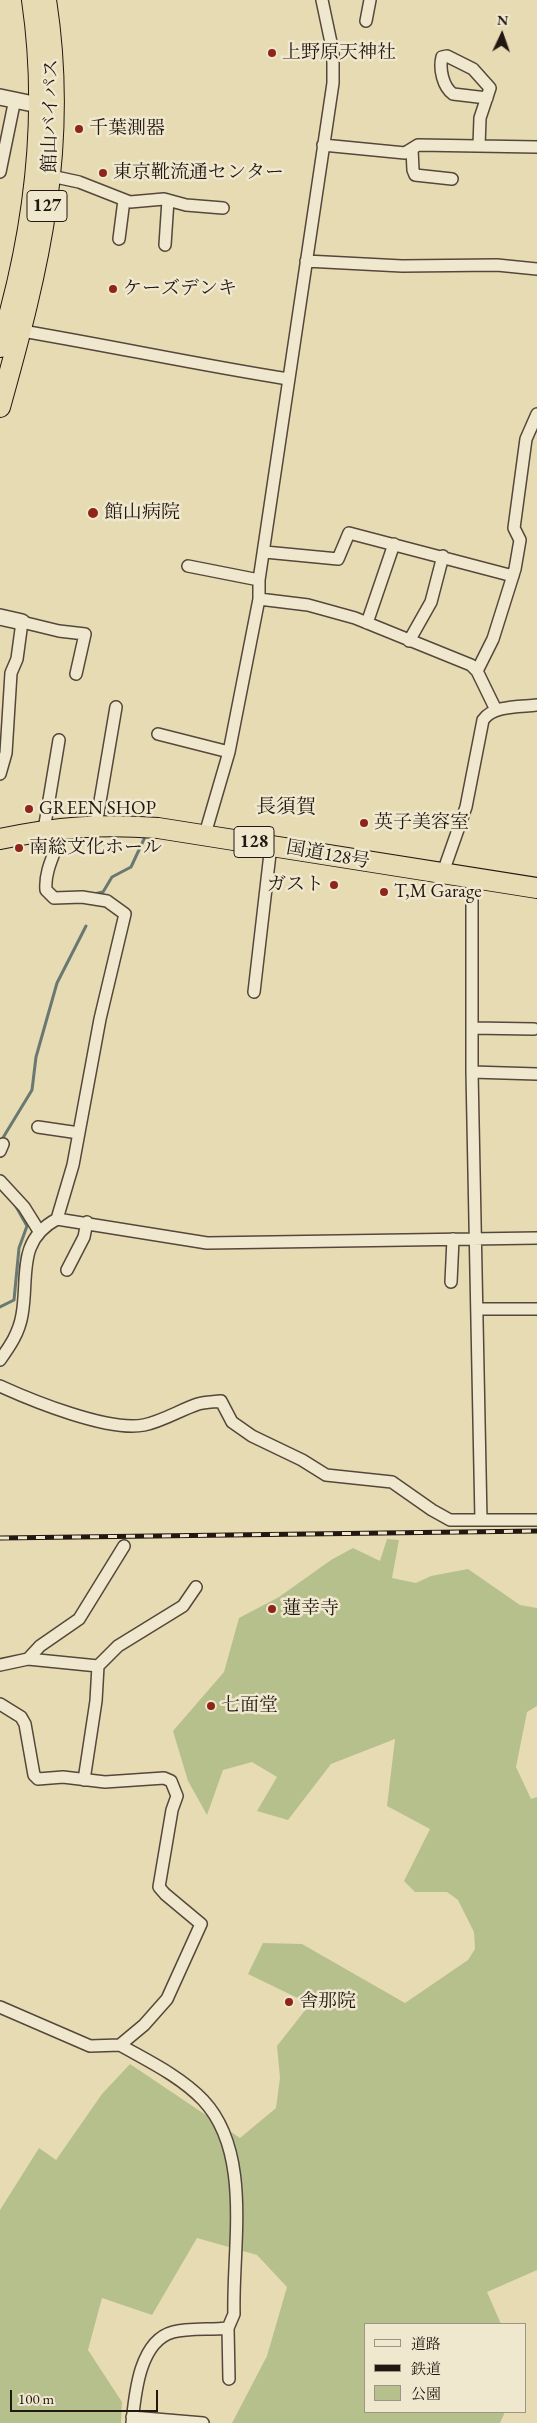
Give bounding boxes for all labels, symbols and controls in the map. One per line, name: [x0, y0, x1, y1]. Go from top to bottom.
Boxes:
north arrow: [477, 10, 527, 60]
text: N: [497, 11, 509, 29]
place label: 上野原天神社: [282, 42, 396, 64]
marker: 上野原天神社: [266, 47, 278, 59]
street label: 館山バイパス: [39, 59, 63, 173]
place label: 千葉測器: [89, 118, 165, 140]
marker: 千葉測器: [73, 123, 85, 135]
place label: 東京靴流通センター: [113, 162, 284, 184]
marker: 東京靴流通センター: [97, 167, 109, 179]
road number: 127: [27, 190, 67, 222]
place label: ケーズデンキ: [123, 278, 237, 300]
marker: ケーズデンキ: [107, 283, 119, 295]
place label: 館山病院: [104, 502, 180, 524]
marker: 館山病院: [86, 506, 100, 520]
district label: 長須賀: [256, 796, 316, 820]
place label: GREEN SHOP: [39, 798, 156, 820]
marker: GREEN SHOP: [23, 803, 35, 815]
place label: 英子美容室: [374, 812, 469, 834]
marker: 英子美容室: [358, 817, 370, 829]
road number: 128: [234, 826, 274, 858]
street label: 国道128号: [284, 836, 372, 874]
place label: 南総文化ホール: [29, 837, 162, 859]
marker: 南総文化ホール: [13, 842, 25, 854]
place label: ガスト: [267, 874, 324, 896]
marker: ガスト: [328, 879, 340, 891]
place label: T,M Garage: [394, 881, 482, 903]
marker: T,M Garage: [378, 886, 390, 898]
place label: 蓮幸寺: [282, 1598, 339, 1620]
marker: 蓮幸寺: [266, 1603, 278, 1615]
place label: 七面堂: [221, 1695, 278, 1717]
marker: 七面堂: [205, 1700, 217, 1712]
place label: 舎那院: [299, 1991, 356, 2013]
marker: 舎那院: [283, 1996, 295, 2008]
legend: [364, 2323, 527, 2413]
text: 道路: [411, 2334, 441, 2353]
text: 鉄道: [411, 2359, 441, 2378]
scale bar: [12, 2380, 160, 2412]
text: 公園: [411, 2384, 441, 2403]
text: 100 m: [18, 2389, 54, 2408]

